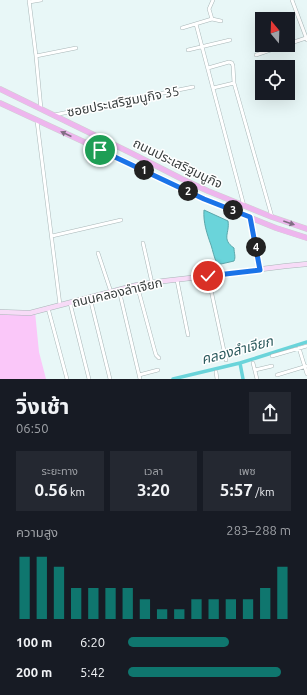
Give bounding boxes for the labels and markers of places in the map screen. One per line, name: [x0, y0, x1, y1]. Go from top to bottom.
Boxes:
pin: [83, 133, 117, 167]
pin: 1: [134, 160, 154, 180]
pin: 2: [178, 181, 198, 201]
pin: 3: [223, 200, 243, 220]
pin: 4: [246, 237, 266, 257]
pin: [191, 259, 225, 293]

